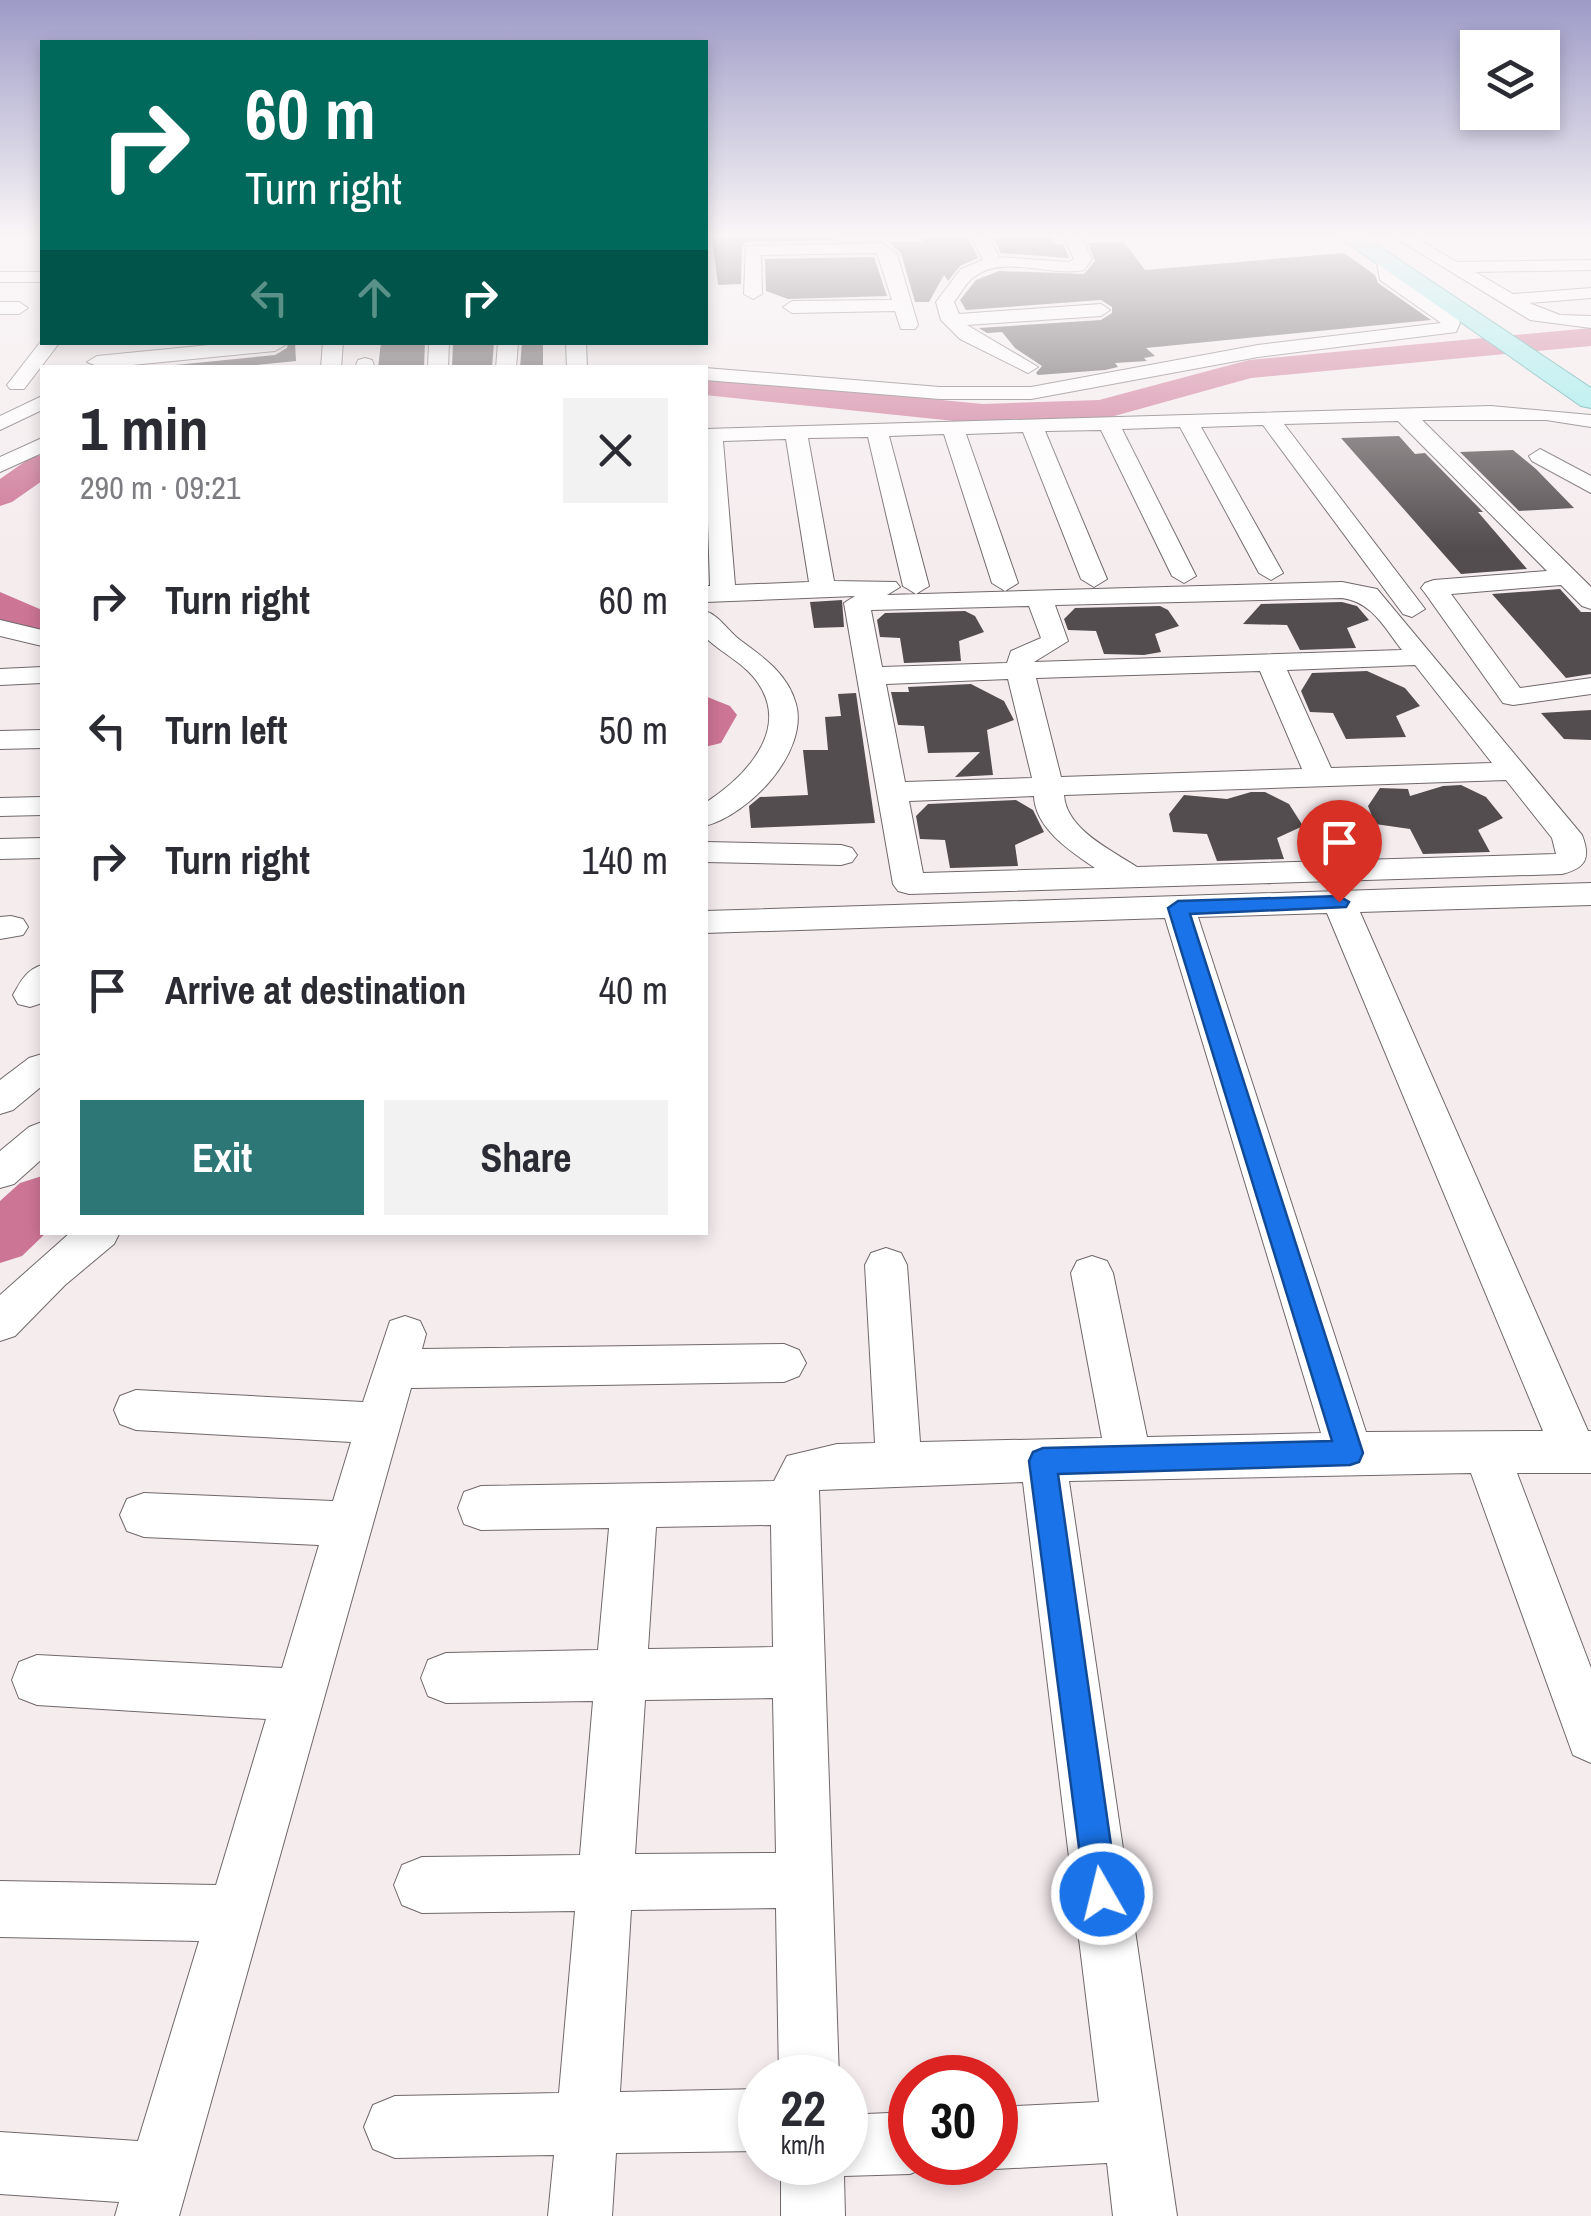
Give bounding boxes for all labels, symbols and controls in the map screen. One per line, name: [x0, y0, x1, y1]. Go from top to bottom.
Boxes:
map controls: [1460, 30, 1560, 130]
button: layers: [1460, 30, 1560, 130]
text: 60 m: [245, 67, 376, 161]
icon: right: [80, 80, 210, 210]
text: Turn right: [245, 157, 402, 218]
icon: left: [242, 270, 297, 325]
icon: ahead: [347, 270, 402, 325]
icon: right: [452, 270, 507, 325]
text: 1 min: [80, 388, 209, 469]
button: close: [563, 398, 668, 503]
text: 290 m · 09:21: [80, 466, 240, 509]
icon: right: [80, 573, 135, 628]
text: Turn right: [165, 575, 310, 626]
text: 60 m: [599, 575, 668, 626]
icon: left: [80, 703, 135, 758]
text: Turn left: [165, 705, 287, 756]
text: 50 m: [599, 705, 668, 756]
pin: [1297, 800, 1382, 903]
icon: arrive: [1312, 815, 1367, 870]
icon: right: [80, 833, 135, 888]
text: Turn right: [165, 835, 310, 886]
text: 140 m: [581, 835, 668, 886]
icon: arrive: [80, 963, 135, 1018]
text: Arrive at destination: [165, 965, 466, 1016]
text: 40 m: [599, 965, 668, 1016]
button: Exit: [80, 1100, 364, 1215]
button: Share: [384, 1100, 668, 1215]
position arrow: [1050, 1842, 1154, 1946]
speed limit sign: 30: [888, 2055, 1018, 2185]
text: 22: [780, 2074, 826, 2142]
text: km/h: [781, 2128, 825, 2162]

